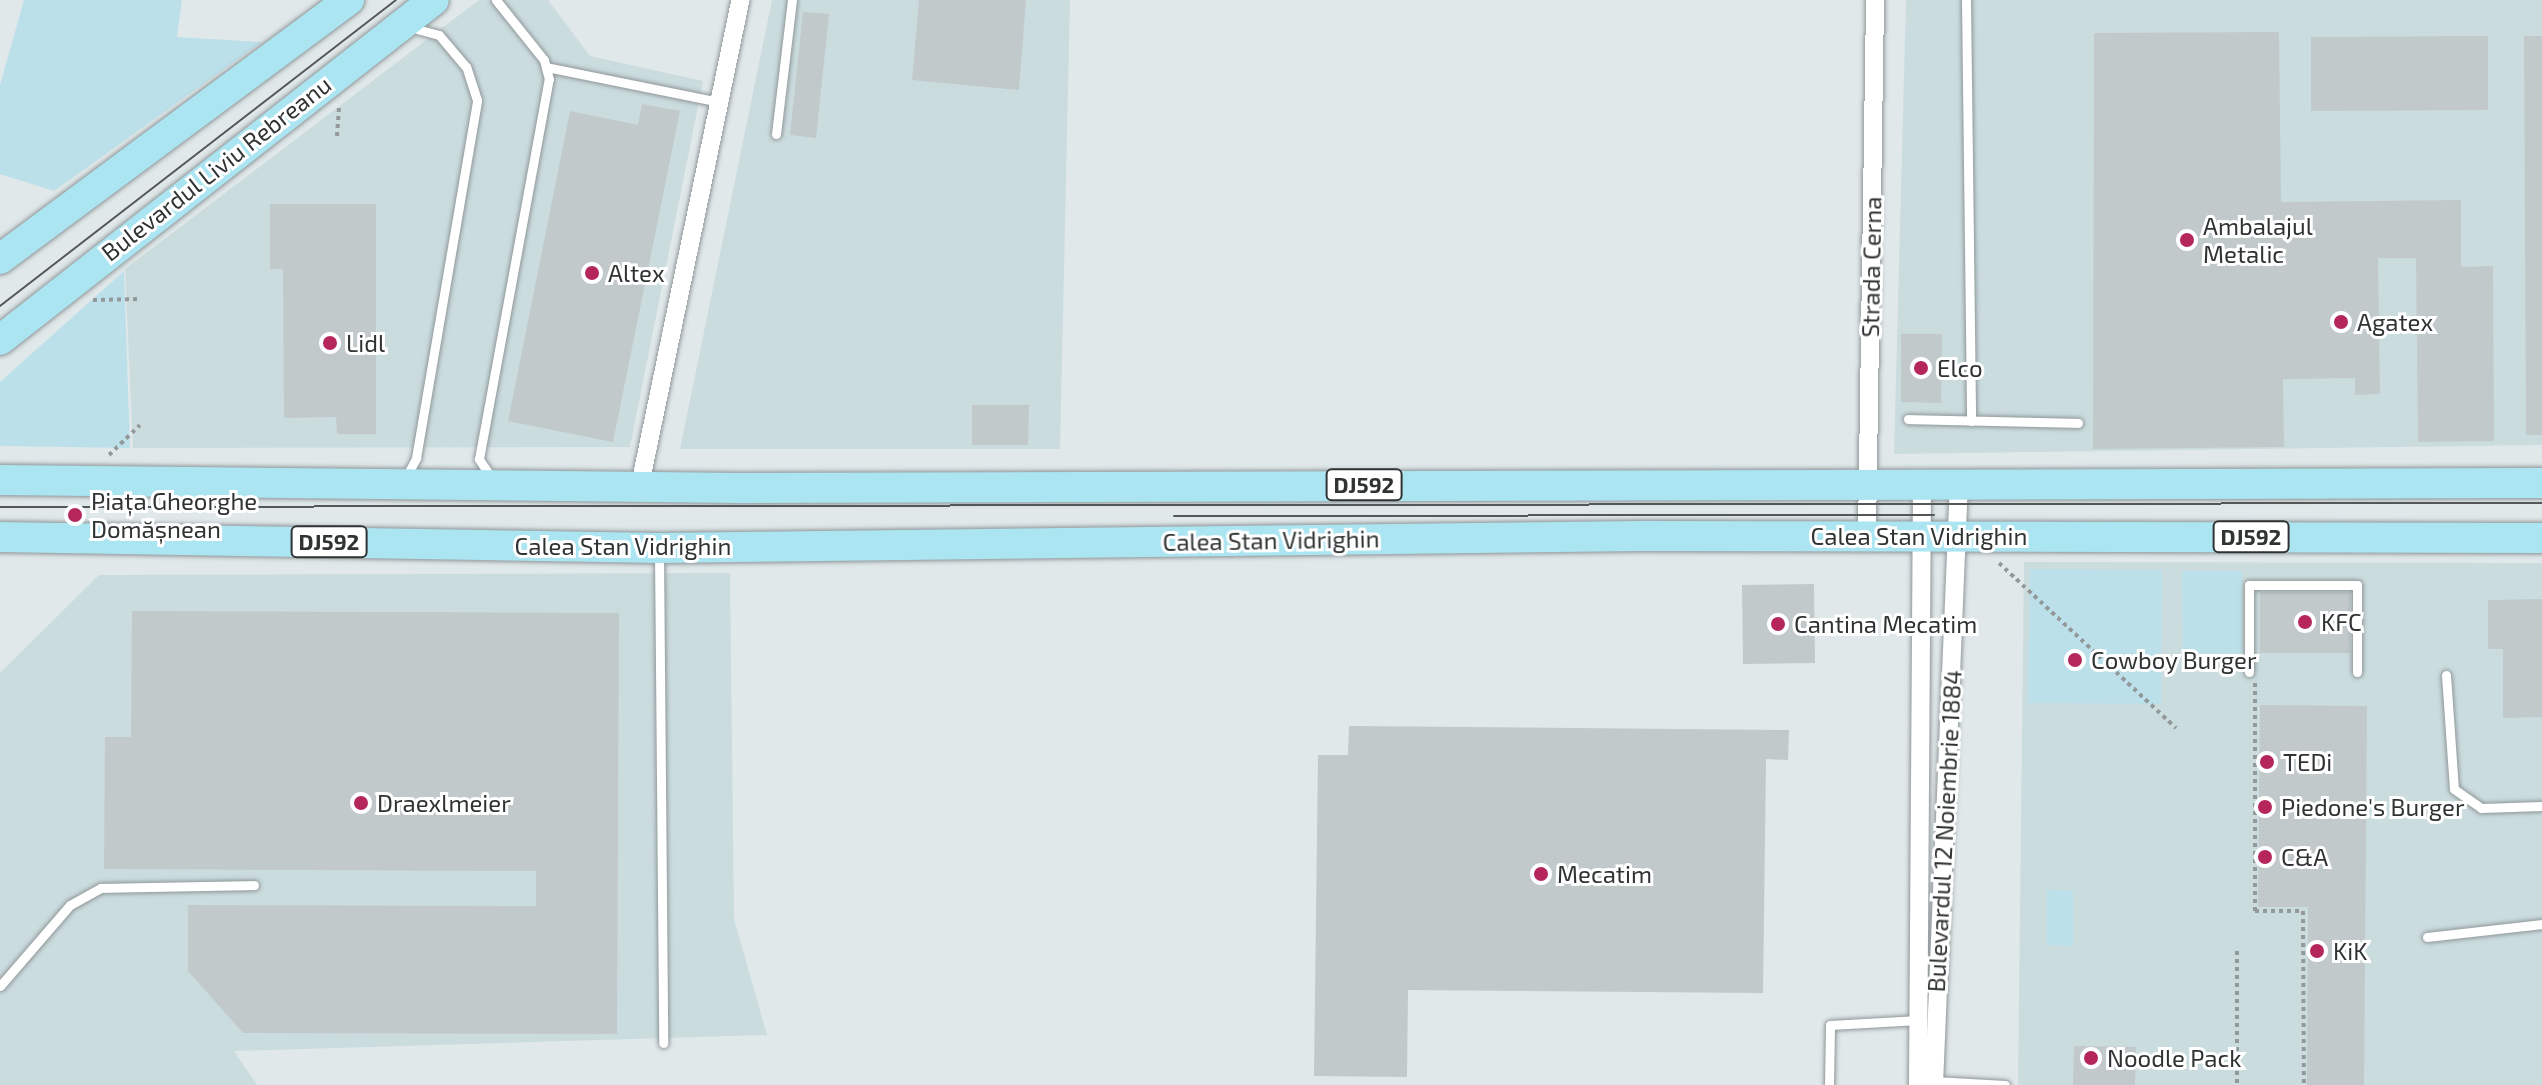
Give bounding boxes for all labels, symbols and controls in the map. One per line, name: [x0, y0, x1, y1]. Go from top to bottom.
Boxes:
street label: Bulevardul Liviu Rebreanu: [95, 69, 337, 267]
street label: Strada Cerna: [1855, 196, 1887, 338]
place label: Ambalajul Metalic: [2203, 212, 2313, 268]
marker: Ambalajul Metalic: [2178, 231, 2196, 249]
place label: Altex: [608, 259, 665, 287]
marker: Altex: [583, 264, 601, 282]
place label: Agatex: [2357, 308, 2433, 336]
marker: Agatex: [2332, 313, 2350, 331]
place label: Lidl: [346, 329, 385, 357]
marker: Lidl: [321, 334, 339, 352]
place label: Elco: [1937, 354, 1983, 382]
marker: Elco: [1912, 359, 1930, 377]
road number: DJ592: [1324, 467, 1404, 503]
place label: Piața Gheorghe Domășnean: [91, 487, 257, 543]
marker: Piața Gheorghe Domășnean: [66, 506, 84, 524]
road number: DJ592: [2211, 519, 2291, 555]
street label: Calea Stan Vidrighin: [1810, 522, 2028, 550]
road number: DJ592: [289, 524, 369, 560]
street label: Calea Stan Vidrighin: [1162, 524, 1380, 556]
street label: Calea Stan Vidrighin: [514, 532, 732, 560]
place label: KFC: [2321, 608, 2362, 636]
place label: Cantina Mecatim: [1794, 610, 1977, 638]
marker: KFC: [2296, 613, 2314, 631]
marker: Cantina Mecatim: [1769, 615, 1787, 633]
place label: Cowboy Burger: [2091, 646, 2257, 674]
marker: Cowboy Burger: [2066, 651, 2084, 669]
street label: Bulevardul 12 Noiembrie 1884: [1921, 669, 1967, 993]
place label: TEDi: [2283, 748, 2332, 776]
marker: TEDi: [2258, 753, 2276, 771]
place label: Draexlmeier: [377, 789, 511, 817]
place label: Piedone's Burger: [2281, 793, 2465, 821]
marker: Draexlmeier: [352, 794, 370, 812]
marker: Piedone's Burger: [2256, 798, 2274, 816]
place label: C&A: [2281, 843, 2328, 871]
marker: C&A: [2256, 848, 2274, 866]
place label: Mecatim: [1557, 860, 1652, 888]
marker: Mecatim: [1532, 865, 1550, 883]
place label: KiK: [2333, 937, 2367, 965]
marker: KiK: [2308, 942, 2326, 960]
place label: Noodle Pack: [2107, 1044, 2241, 1072]
marker: Noodle Pack: [2082, 1049, 2100, 1067]

